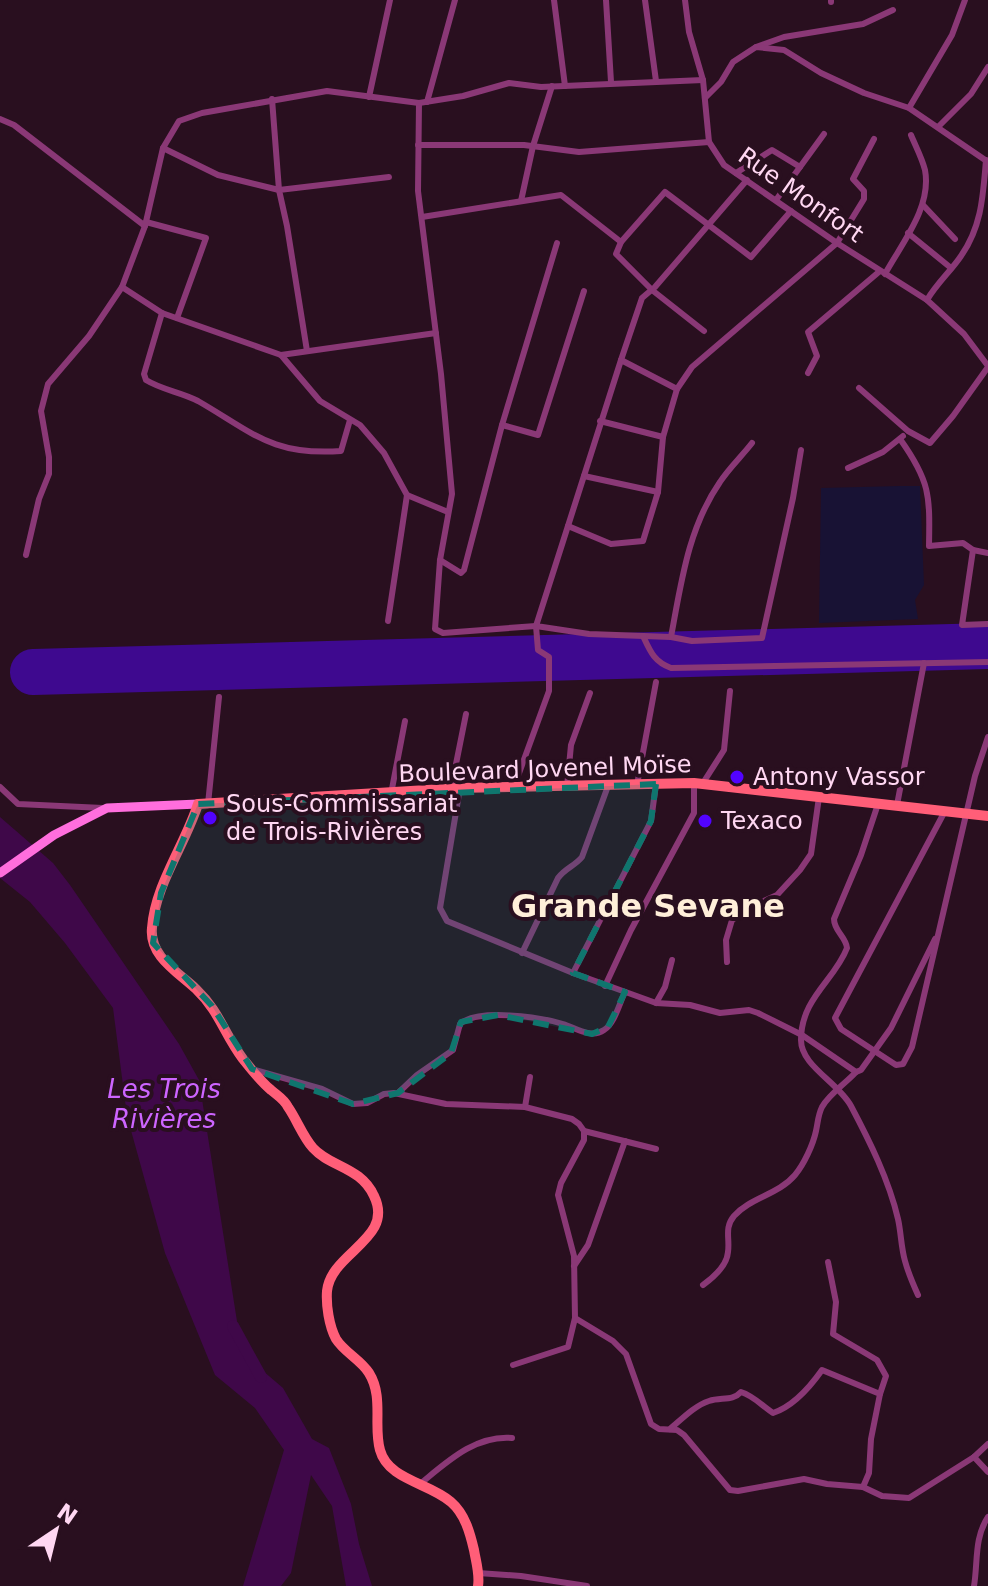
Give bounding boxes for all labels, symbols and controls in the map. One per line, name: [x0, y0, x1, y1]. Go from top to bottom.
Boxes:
street label: Rue Monfort: [733, 142, 869, 248]
street label: Boulevard Jovenel Moïse: [398, 750, 692, 788]
place label: Antony Vassor: [753, 763, 925, 791]
marker: Antony Vassor: [728, 768, 746, 786]
place label: Sous-Commissariat de Trois-Rivières: [226, 790, 458, 846]
place label: Texaco: [720, 807, 803, 835]
marker: Sous-Commissariat de Trois-Rivières: [201, 809, 219, 827]
marker: Texaco: [696, 812, 714, 830]
district label: Grande Sevane: [511, 887, 785, 925]
water label: Les Trois Rivières: [107, 1074, 221, 1134]
north arrow: [16, 1490, 96, 1570]
text: N: [52, 1499, 82, 1530]

